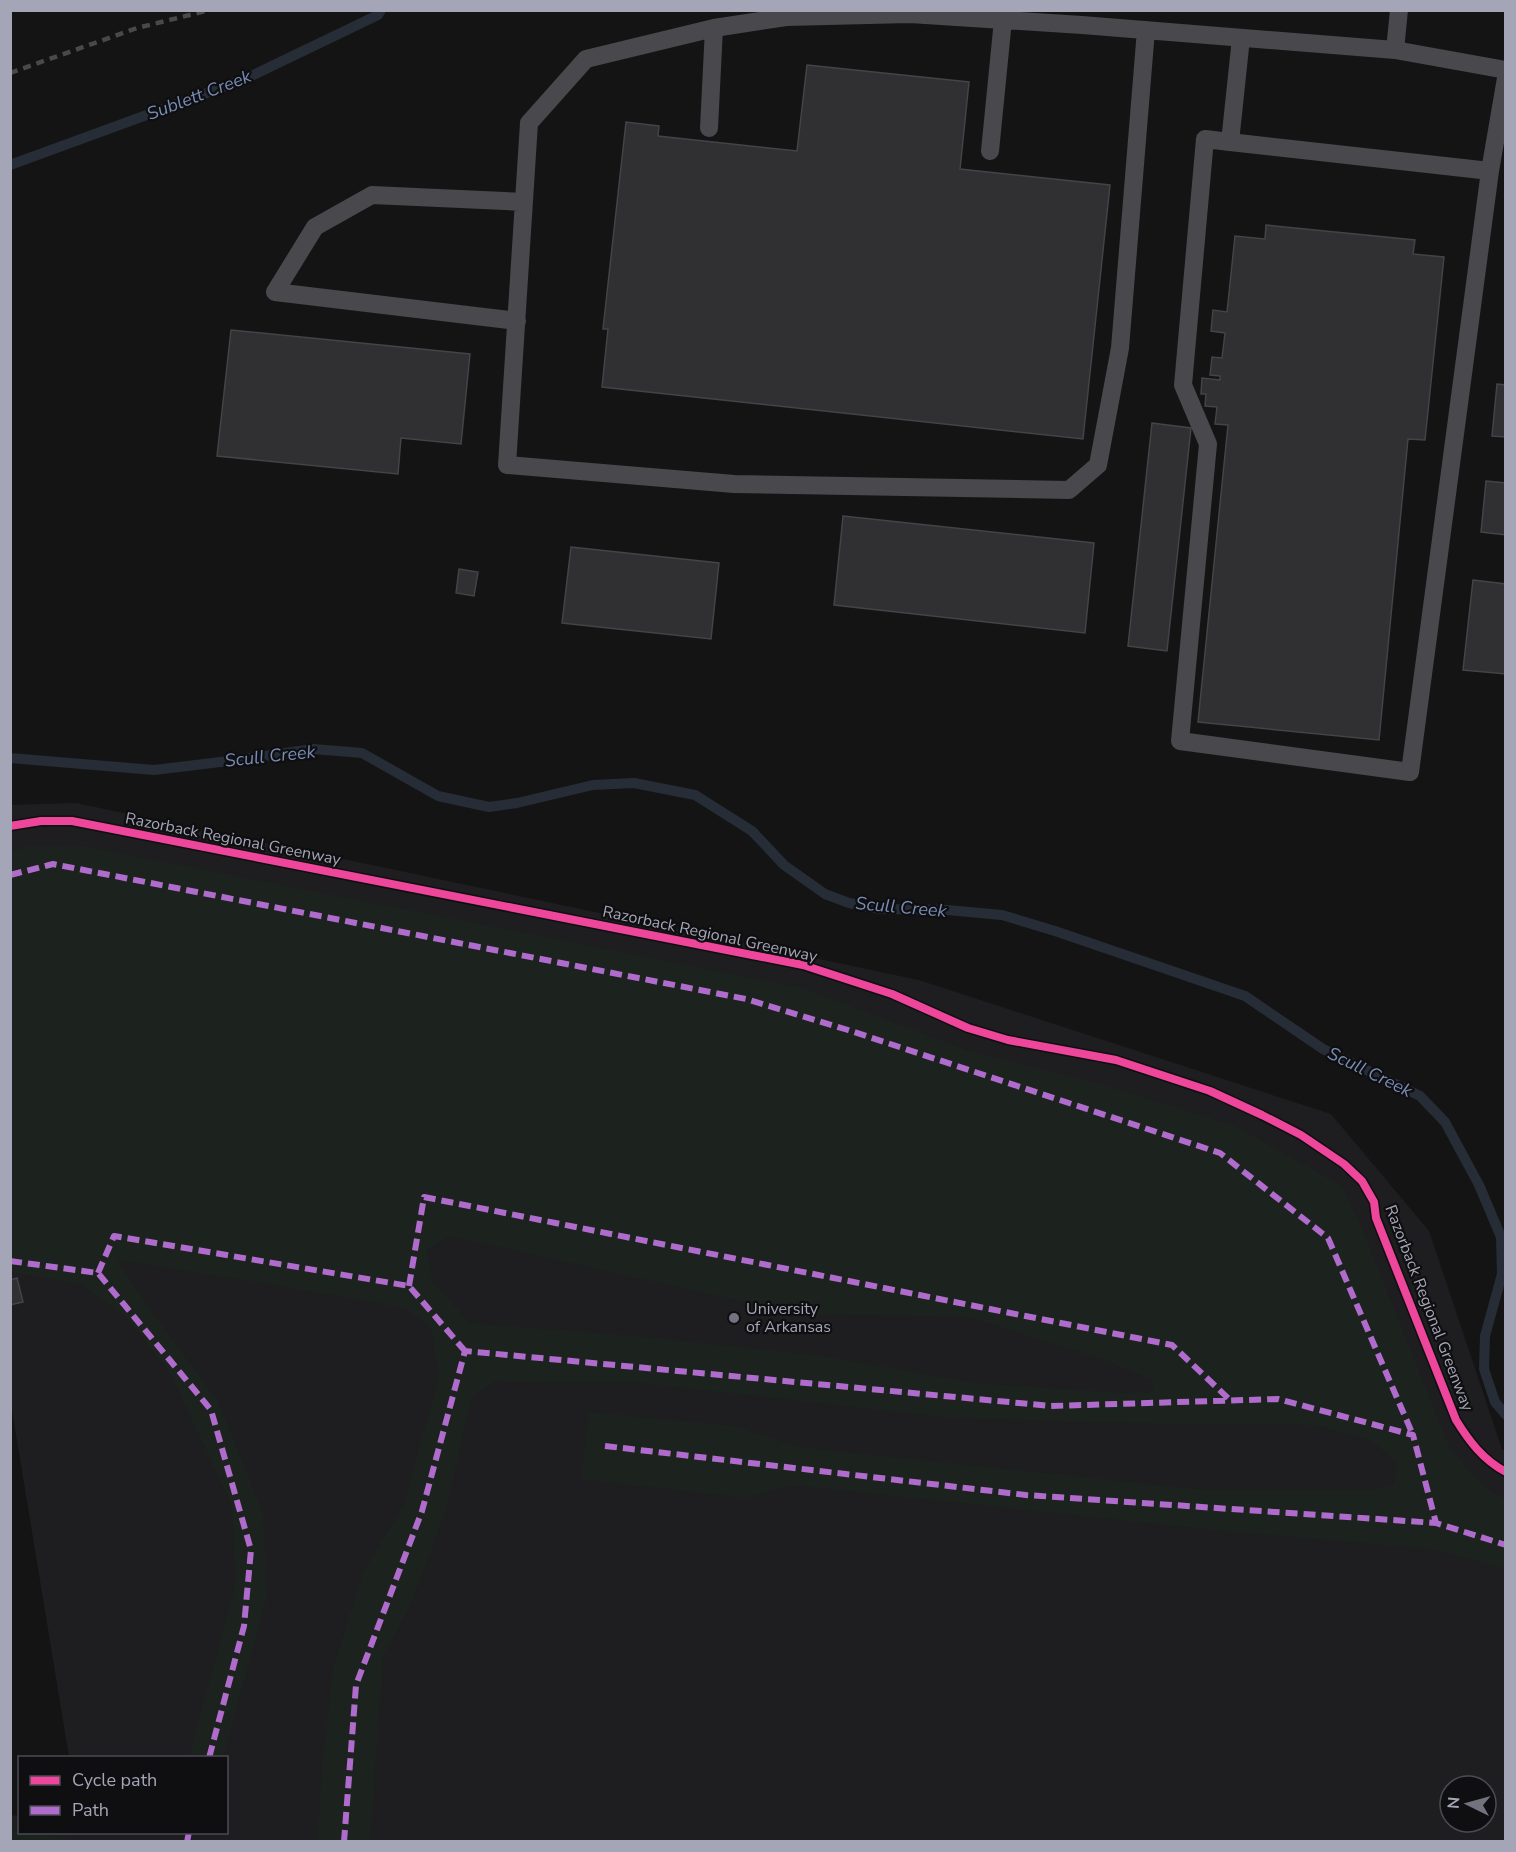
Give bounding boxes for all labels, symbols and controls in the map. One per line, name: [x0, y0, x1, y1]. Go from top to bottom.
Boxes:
water label: Sublett Creek: [143, 64, 256, 126]
water label: Scull Creek: [223, 739, 318, 773]
street label: Razorback Regional Greenway: [123, 807, 343, 871]
water label: Scull Creek: [854, 891, 949, 923]
street label: Razorback Regional Greenway: [601, 900, 820, 968]
water label: Scull Creek: [1324, 1041, 1417, 1103]
street label: Razorback Regional Greenway: [1379, 1202, 1479, 1415]
place label: University of Arkansas: [746, 1298, 831, 1338]
marker: University of Arkansas: [727, 1311, 741, 1325]
legend: [18, 1756, 228, 1834]
text: Cycle path: [72, 1768, 157, 1792]
north arrow: [1438, 1774, 1498, 1834]
text: N: [1443, 1796, 1466, 1810]
text: Path: [72, 1798, 109, 1822]

